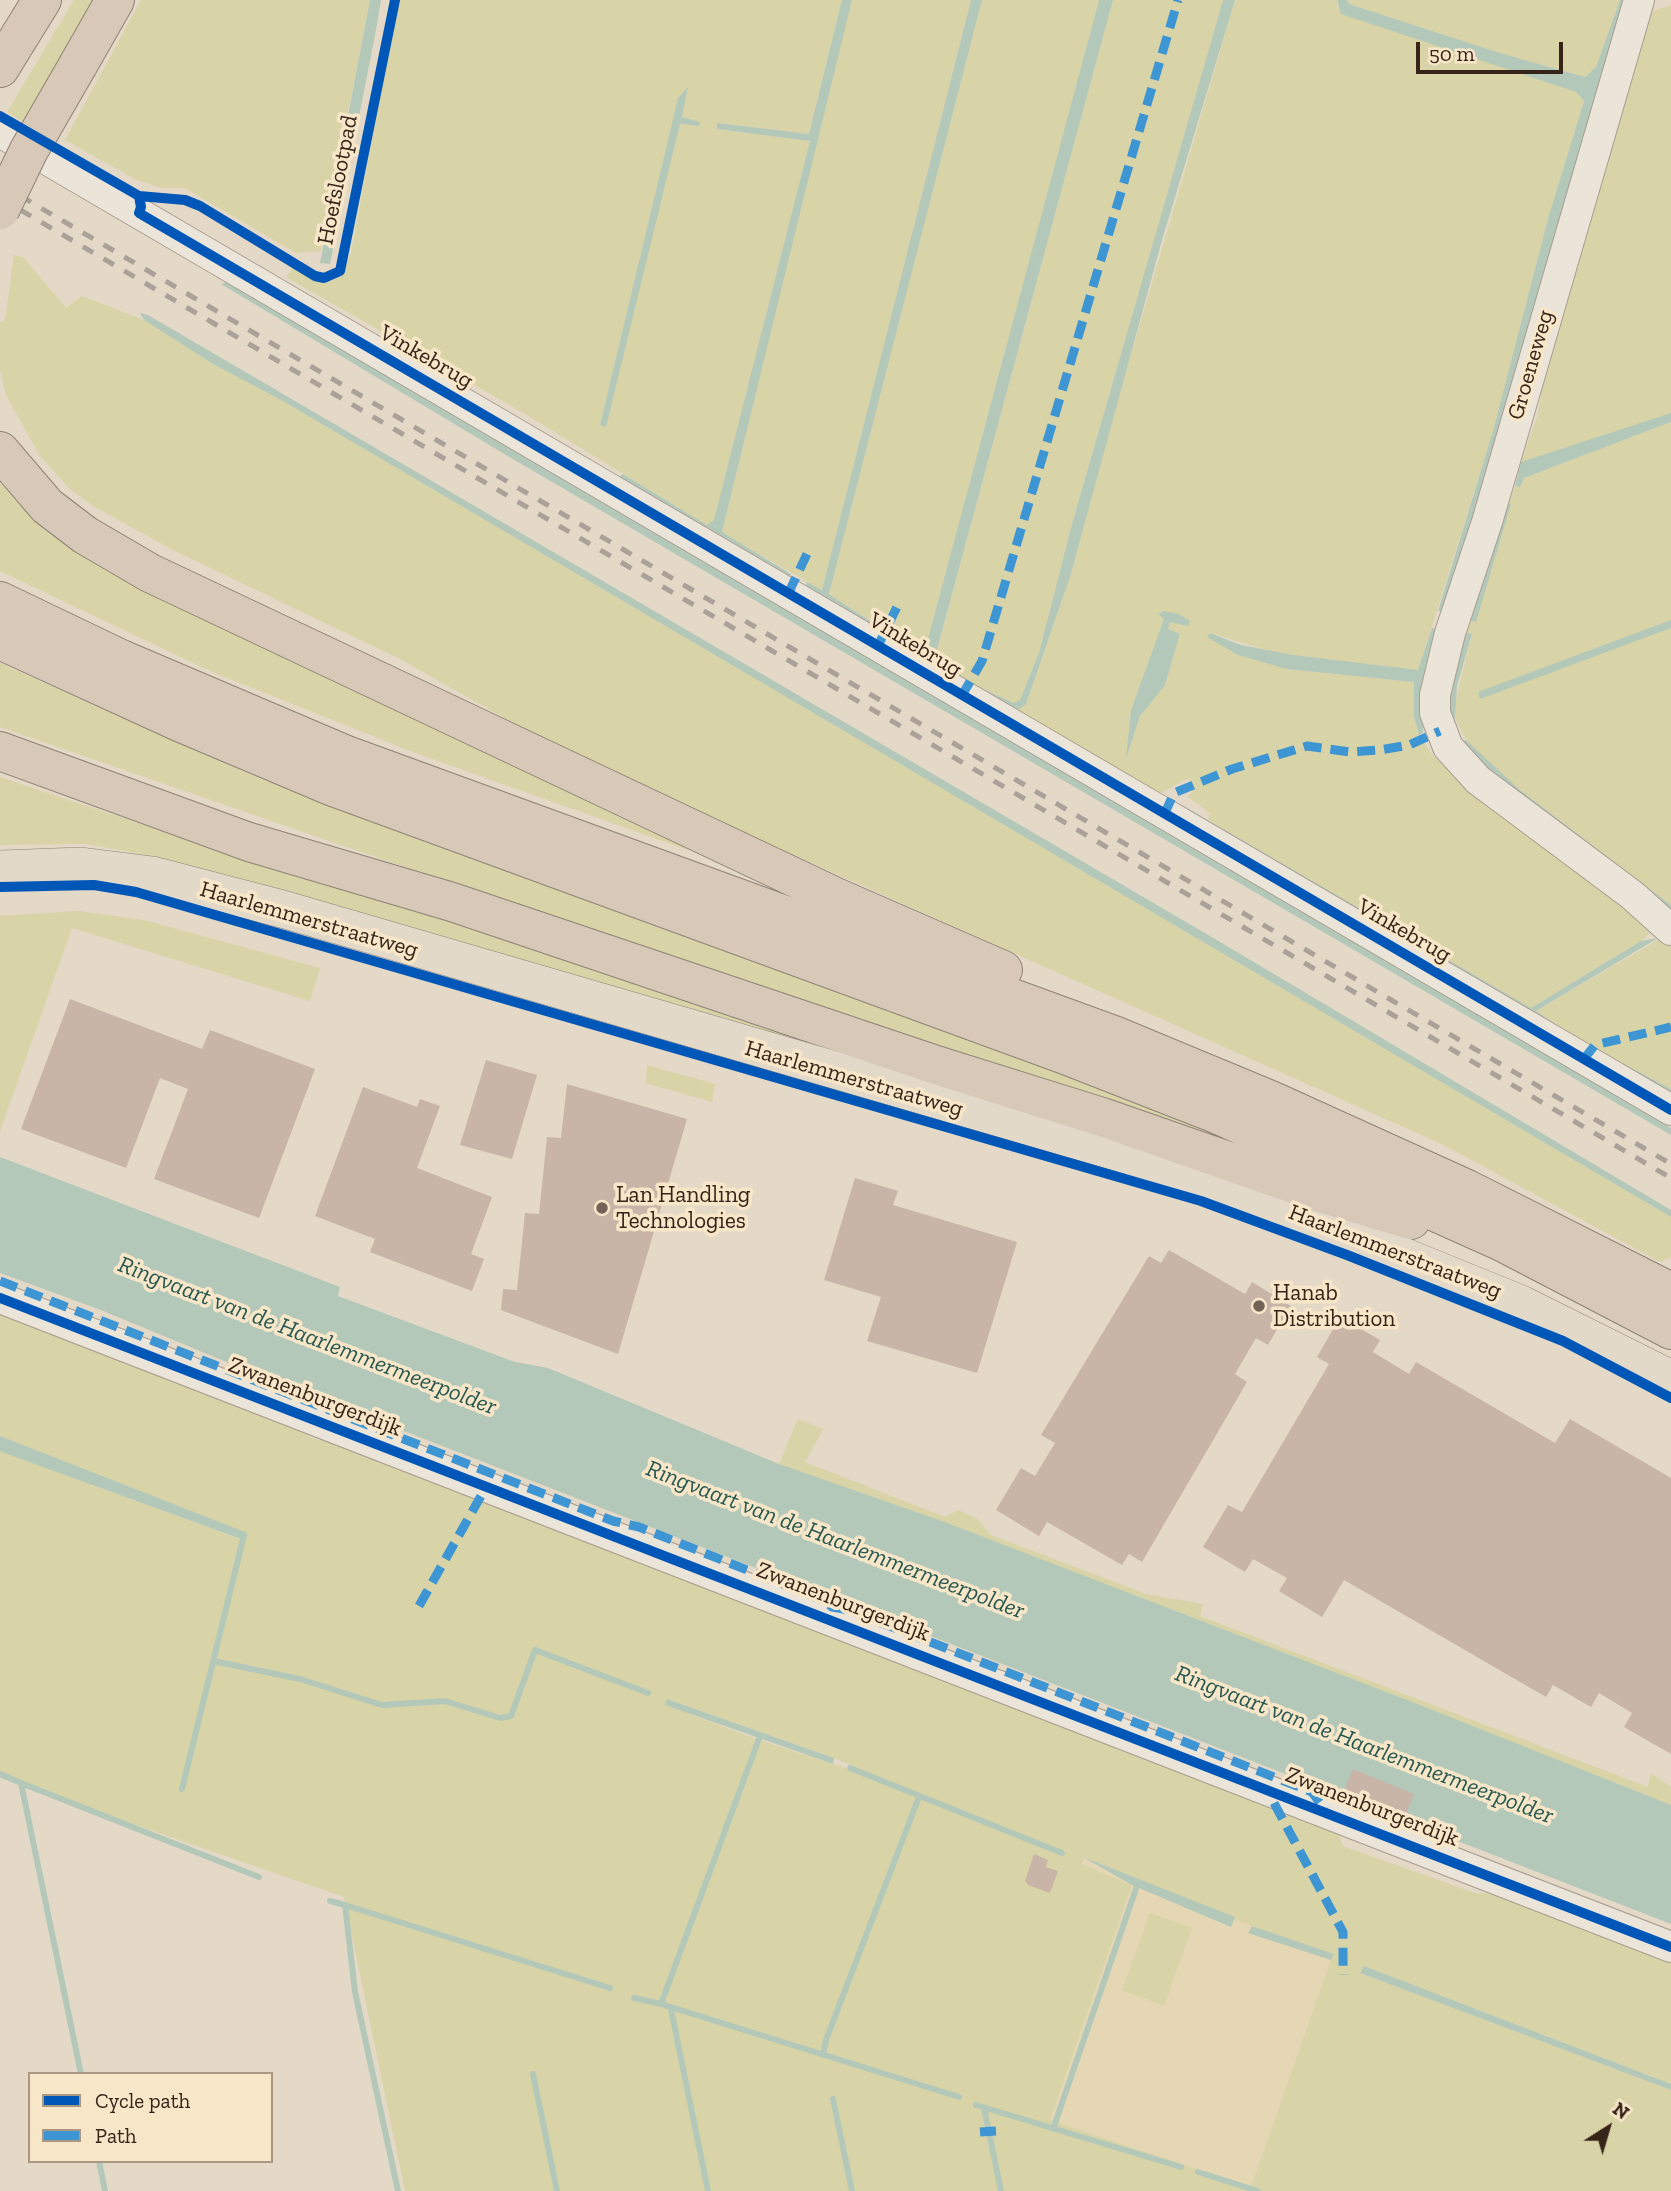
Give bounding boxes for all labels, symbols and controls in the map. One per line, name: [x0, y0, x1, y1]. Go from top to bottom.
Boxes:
scale bar: [1419, 28, 1566, 72]
text: 50 m: [1429, 41, 1475, 66]
street label: Hoefslootpad: [312, 113, 364, 247]
street label: Groeneweg: [1502, 307, 1560, 423]
street label: Vinkebrug: [374, 319, 478, 395]
street label: Vinkebrug: [863, 606, 967, 684]
street label: Haarlemmerstraatweg: [197, 876, 421, 964]
street label: Vinkebrug: [1352, 893, 1456, 969]
street label: Haarlemmerstraatweg: [742, 1035, 966, 1123]
place label: Lan Handling Technologies: [616, 1181, 750, 1235]
street label: Haarlemmerstraatweg: [1285, 1199, 1505, 1305]
marker: Lan Handling Technologies: [594, 1200, 610, 1216]
water label: Ringvaart van de Haarlemmermeerpolder: [114, 1250, 500, 1422]
place label: Hanab Distribution: [1273, 1279, 1395, 1333]
marker: Hanab Distribution: [1251, 1298, 1267, 1314]
street label: Zwanenburgerdijk: [224, 1351, 406, 1443]
water label: Ringvaart van de Haarlemmermeerpolder: [642, 1454, 1028, 1626]
street label: Zwanenburgerdijk: [752, 1556, 934, 1648]
water label: Ringvaart van de Haarlemmermeerpolder: [1171, 1659, 1557, 1831]
street label: Zwanenburgerdijk: [1281, 1761, 1463, 1853]
legend: [28, 2072, 273, 2163]
text: Cycle path: [95, 2088, 190, 2113]
north arrow: [1573, 2093, 1643, 2163]
text: N: [1608, 2097, 1634, 2124]
text: Path: [95, 2123, 137, 2148]

